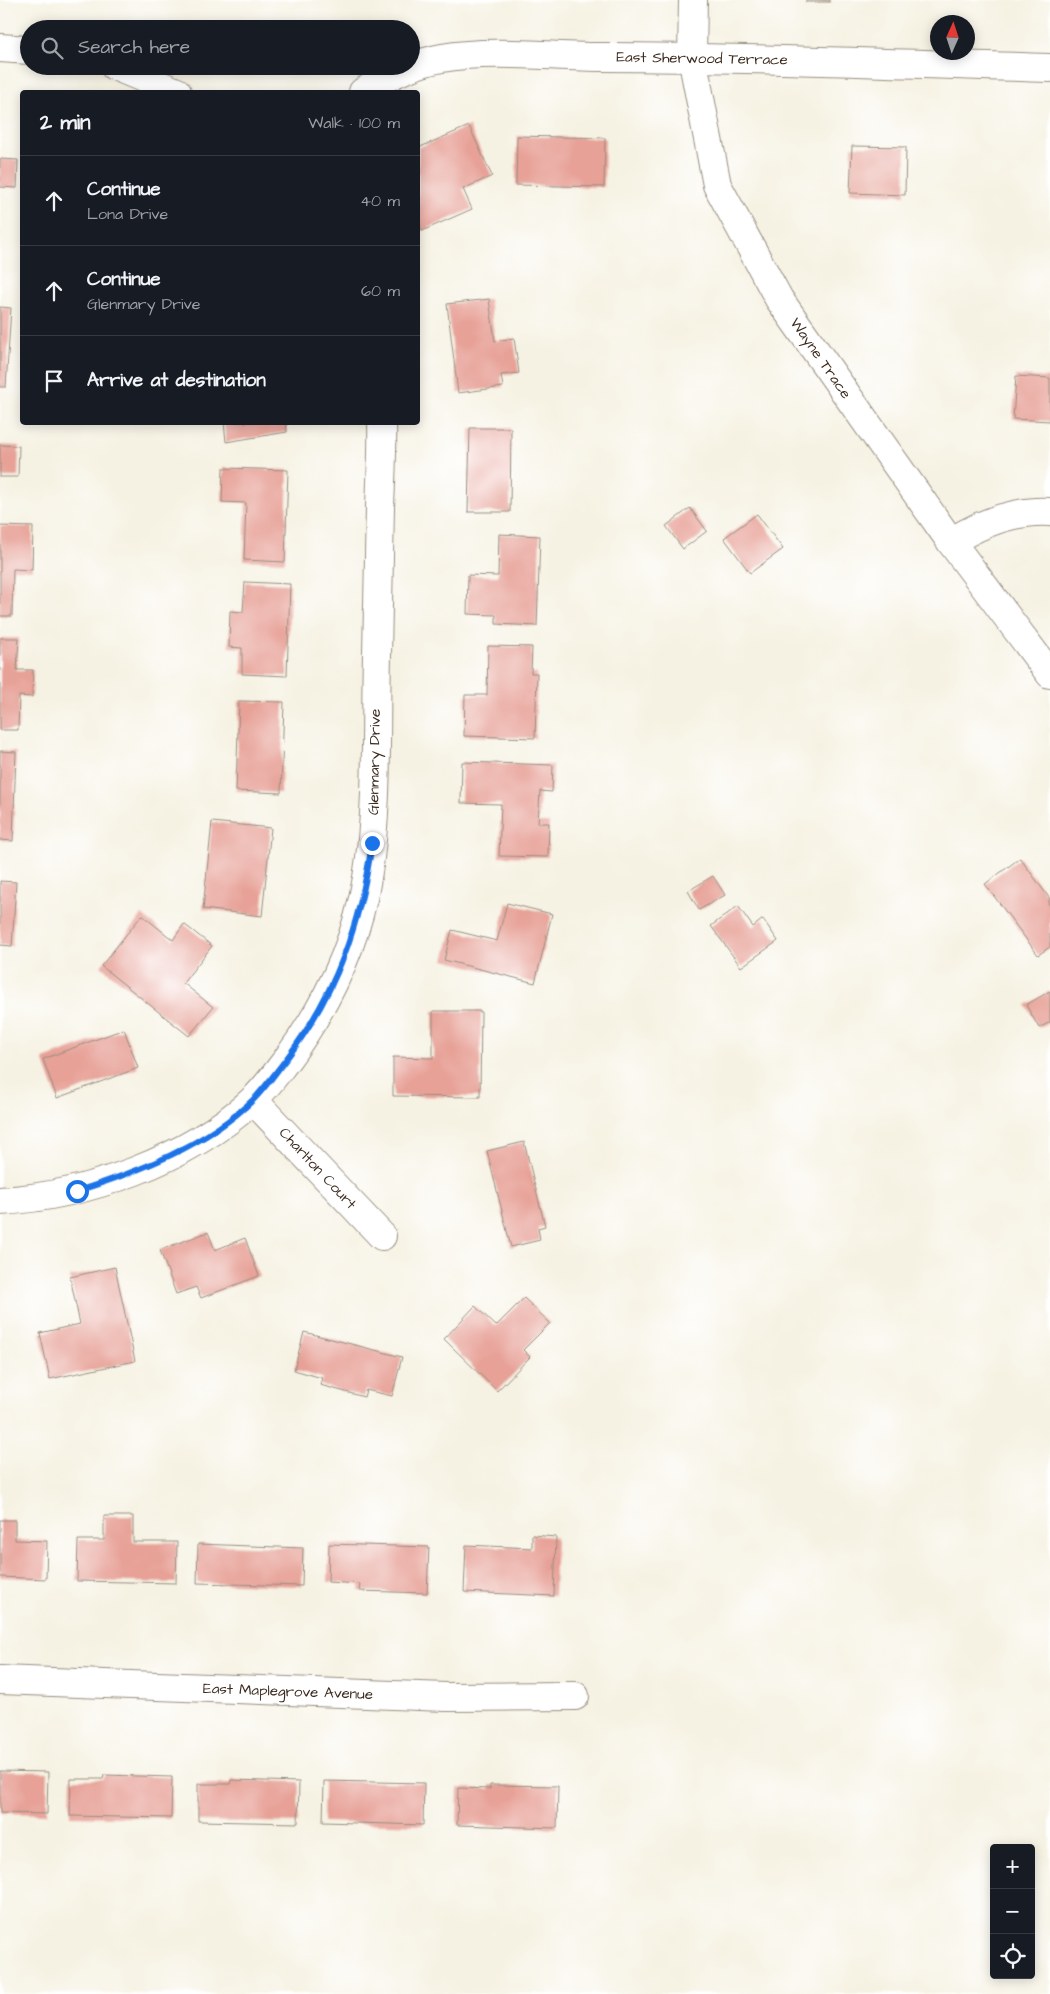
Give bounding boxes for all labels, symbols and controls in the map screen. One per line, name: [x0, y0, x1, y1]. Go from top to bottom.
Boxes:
north arrow: [930, 15, 975, 60]
search box: [20, 20, 420, 75]
icon: search: [38, 34, 66, 62]
text: Search here: [78, 34, 190, 61]
street label: East Sherwood Terrace: [616, 47, 788, 70]
text: 2 min: [40, 108, 90, 137]
text: Walk · 100 m: [308, 112, 400, 134]
text: Continue: [87, 176, 161, 203]
icon: ahead: [40, 187, 68, 215]
text: 40 m: [360, 190, 400, 212]
text: Lona Drive: [87, 203, 168, 225]
text: Continue: [87, 266, 161, 293]
icon: ahead: [40, 277, 68, 305]
text: 60 m: [361, 280, 400, 302]
text: Glenmary Drive: [87, 293, 200, 315]
street label: Wayne Trace: [784, 314, 856, 404]
icon: arrive: [40, 367, 68, 395]
text: Arrive at destination: [87, 367, 266, 394]
street label: Glenmary Drive: [363, 709, 387, 815]
route end: [361, 832, 384, 855]
street label: Charlton Court: [274, 1123, 361, 1214]
route start: [66, 1180, 89, 1203]
street label: East Maplegrove Avenue: [203, 1678, 373, 1706]
map controls: [990, 1844, 1035, 1979]
button: +: [990, 1844, 1035, 1889]
button: −: [990, 1889, 1035, 1934]
button: locate: [990, 1934, 1035, 1979]

